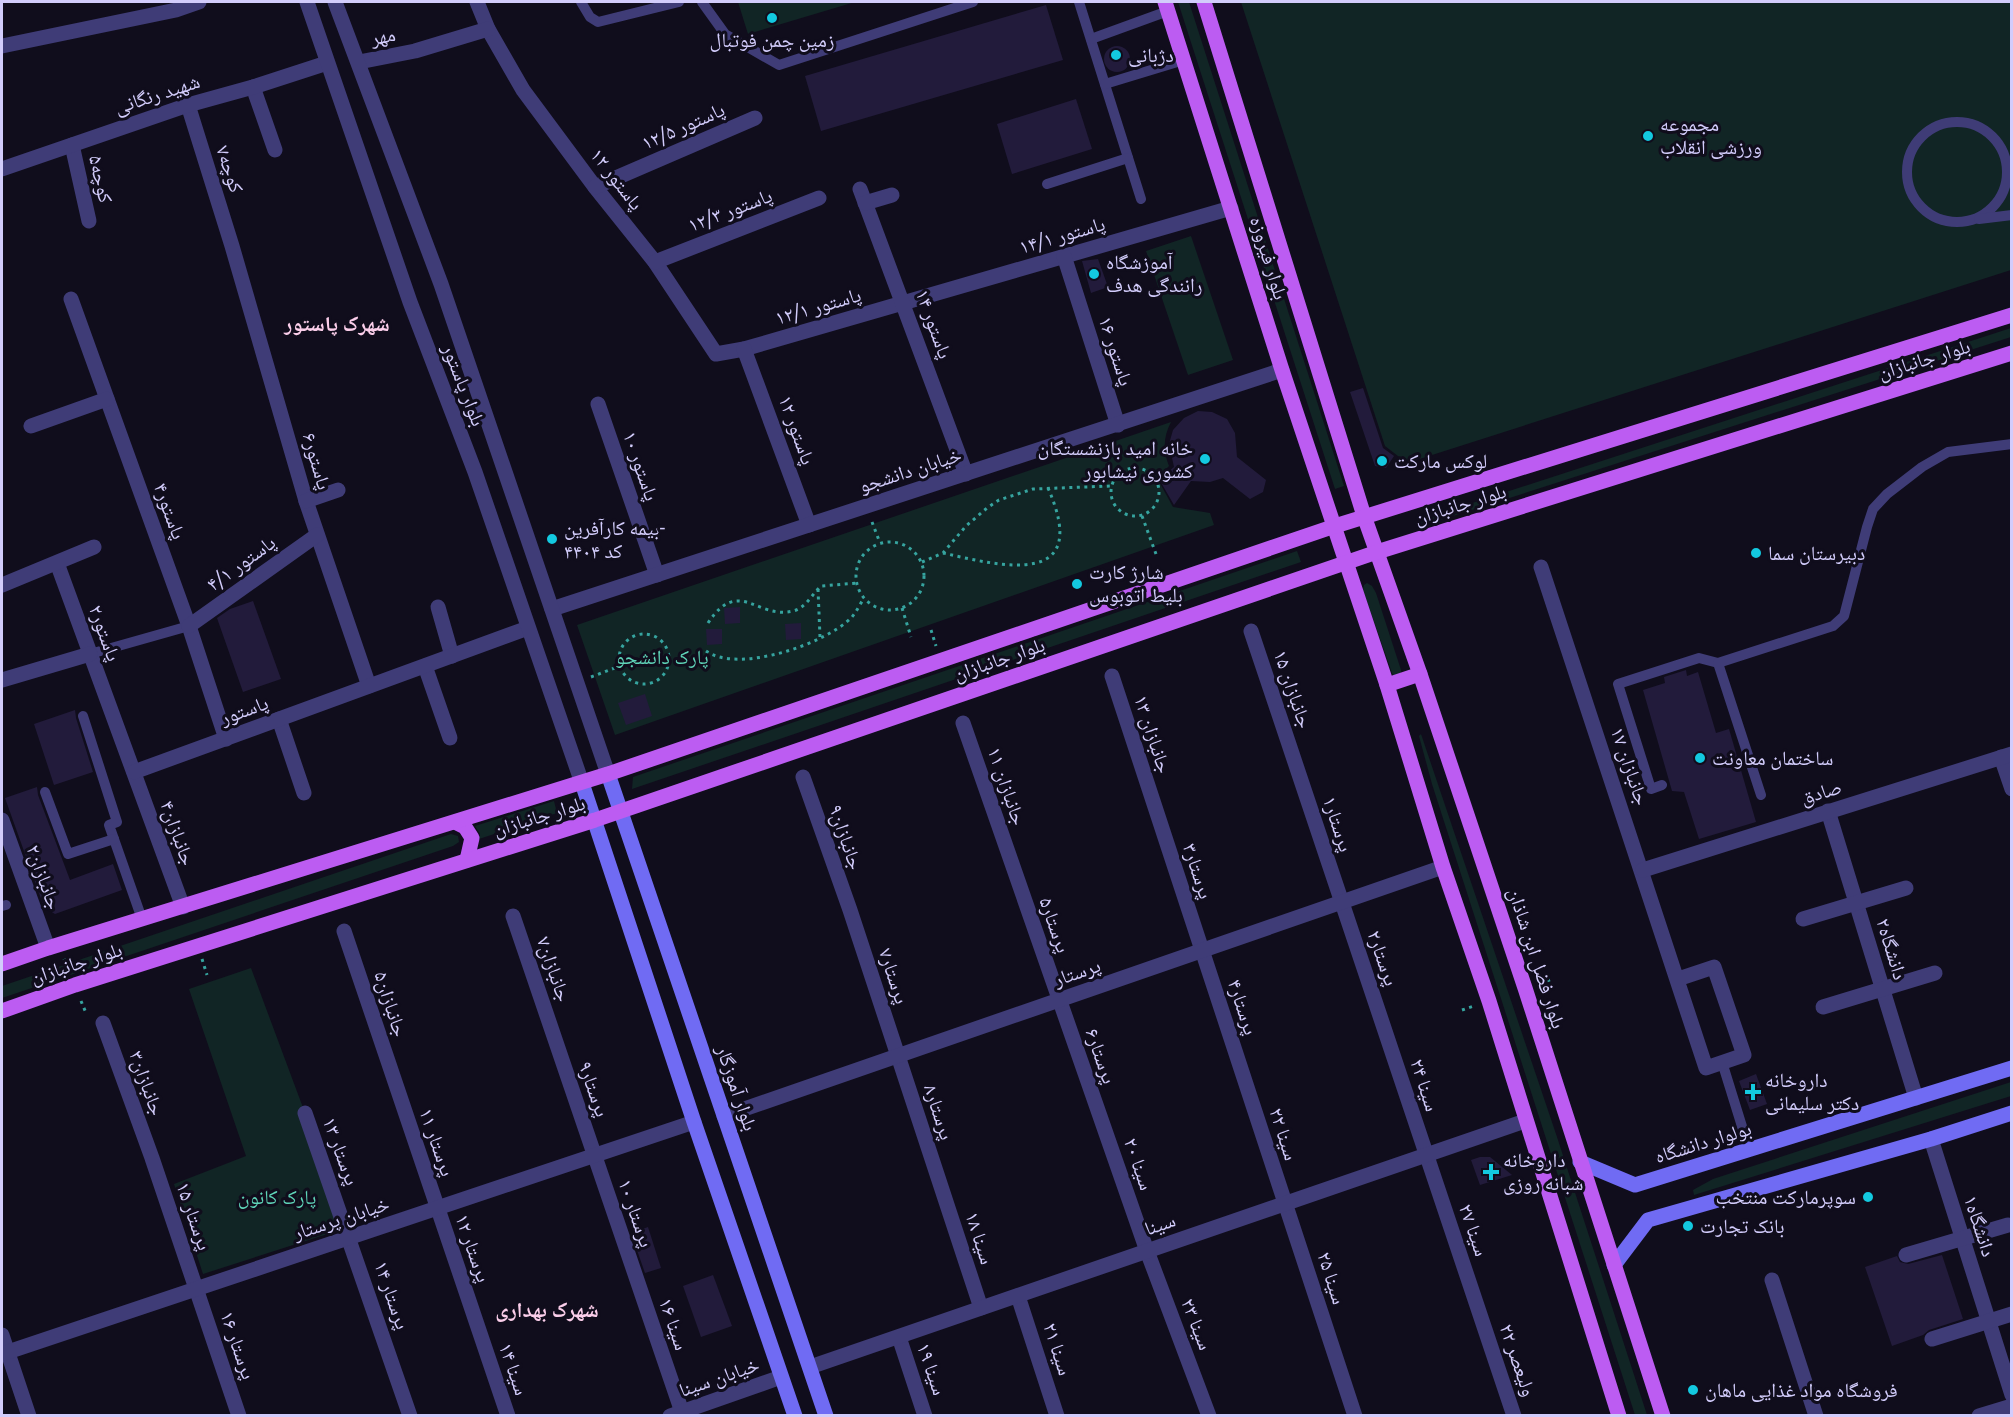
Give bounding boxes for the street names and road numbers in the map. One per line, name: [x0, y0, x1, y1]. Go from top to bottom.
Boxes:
street label: مهر: [368, 22, 397, 50]
street label: شهید رنگانی: [111, 69, 203, 119]
street label: پاستور ۱۲/۵: [638, 97, 728, 155]
street label: کوچه۷: [211, 142, 249, 196]
street label: ۱۲ پاستور: [585, 143, 649, 215]
street label: کوچه۵: [84, 153, 118, 205]
street label: پاستور ۱۲/۳: [684, 183, 776, 237]
street label: پاستور ۱۴/۱: [1016, 211, 1108, 259]
street label: بلوار فیروزه: [1245, 213, 1293, 302]
street label: پاستور ۱۲/۱: [772, 282, 864, 330]
street label: پاستور ۱۴: [910, 286, 958, 362]
street label: پاستور ۱۶: [1093, 313, 1139, 389]
street label: بلوار جانبازان: [1875, 334, 1973, 384]
street label: بلوار پاستور: [437, 340, 491, 430]
street label: پاستور ۱۲: [773, 392, 821, 468]
street label: پاستور ۱۰: [618, 428, 664, 504]
street label: پاستور۶: [297, 430, 337, 492]
street label: خیابان دانشجو: [856, 442, 965, 498]
street label: پاستور۴: [149, 479, 191, 543]
street label: بلوار جانبازان: [1411, 479, 1509, 529]
street label: پاستور ۴/۱: [202, 530, 280, 596]
street label: پاستور۲: [84, 601, 126, 665]
street label: بلوار جانبازان: [950, 632, 1048, 686]
street label: جانبازان ۱۵: [1268, 647, 1318, 731]
street label: پاستور: [216, 690, 271, 730]
street label: جانبازان ۱۳: [1129, 692, 1177, 776]
street label: جانبازان ۱۷: [1605, 724, 1655, 808]
street label: جانبازان ۱۱: [982, 744, 1032, 828]
street label: صادق: [1797, 774, 1845, 810]
street label: بلوار جانبازان: [490, 791, 588, 841]
street label: پرستار۱: [1318, 793, 1358, 855]
street label: جانبازان۴: [155, 797, 201, 869]
street label: جانبازان۹: [824, 801, 868, 873]
street label: پرستار۳: [1178, 840, 1218, 902]
street label: جانبازان۲: [21, 841, 67, 913]
street label: بلوار فضل ابن شاذان: [1503, 885, 1571, 1031]
street label: پرستار۵: [1034, 894, 1076, 956]
street label: دانشگاه۲: [1872, 915, 1913, 982]
street label: پرستار۲: [1362, 927, 1404, 989]
street label: جانبازان۷: [532, 933, 576, 1005]
street label: بلوار جانبازان: [27, 937, 125, 989]
street label: پرستار۷: [874, 945, 914, 1007]
street label: پرستار: [1049, 953, 1104, 992]
street label: جانبازان۵: [369, 968, 413, 1040]
street label: پرستار۴: [1223, 976, 1263, 1038]
street label: پرستار۶: [1080, 1025, 1122, 1087]
street label: بلوار آموزگار: [711, 1041, 763, 1134]
street label: جانبازان۳: [124, 1047, 170, 1119]
street label: سینا ۲۴: [1406, 1056, 1445, 1114]
street label: پرستار۹: [573, 1058, 615, 1120]
street label: پرستار۸: [919, 1081, 959, 1143]
street label: پرستار ۱۱: [414, 1105, 460, 1179]
street label: سینا ۲۲: [1265, 1105, 1304, 1163]
street label: پرستار ۱۳: [317, 1114, 364, 1188]
street label: بولوار دانشگاه: [1652, 1116, 1754, 1168]
street label: سینا ۲۰: [1120, 1135, 1159, 1193]
street label: پرستار ۱۰: [613, 1176, 659, 1250]
street label: پرستار ۱۵: [171, 1179, 217, 1253]
street label: خیابان پرستار: [289, 1191, 393, 1245]
street label: دانشگاه۱: [1960, 1192, 2001, 1259]
street label: سینا ۲۷: [1455, 1201, 1494, 1259]
street label: سینا: [1141, 1208, 1178, 1240]
street label: سینا ۱۸: [961, 1209, 1000, 1267]
street label: پرستار ۱۲: [450, 1211, 496, 1285]
street label: سینا ۲۵: [1313, 1249, 1352, 1307]
street label: پرستار ۱۴: [369, 1258, 415, 1332]
street label: سینا ۱۶: [655, 1295, 694, 1353]
street label: سینا ۲۳: [1177, 1295, 1218, 1353]
street label: پرستار ۱۶: [215, 1308, 261, 1382]
street label: سینا ۲۱: [1039, 1320, 1078, 1378]
street label: ولیعصر ۲۲: [1495, 1321, 1542, 1399]
street label: سینا ۱۴: [495, 1340, 534, 1398]
street label: سینا ۱۹: [913, 1340, 952, 1398]
street label: خیابان سینا: [676, 1352, 762, 1402]

